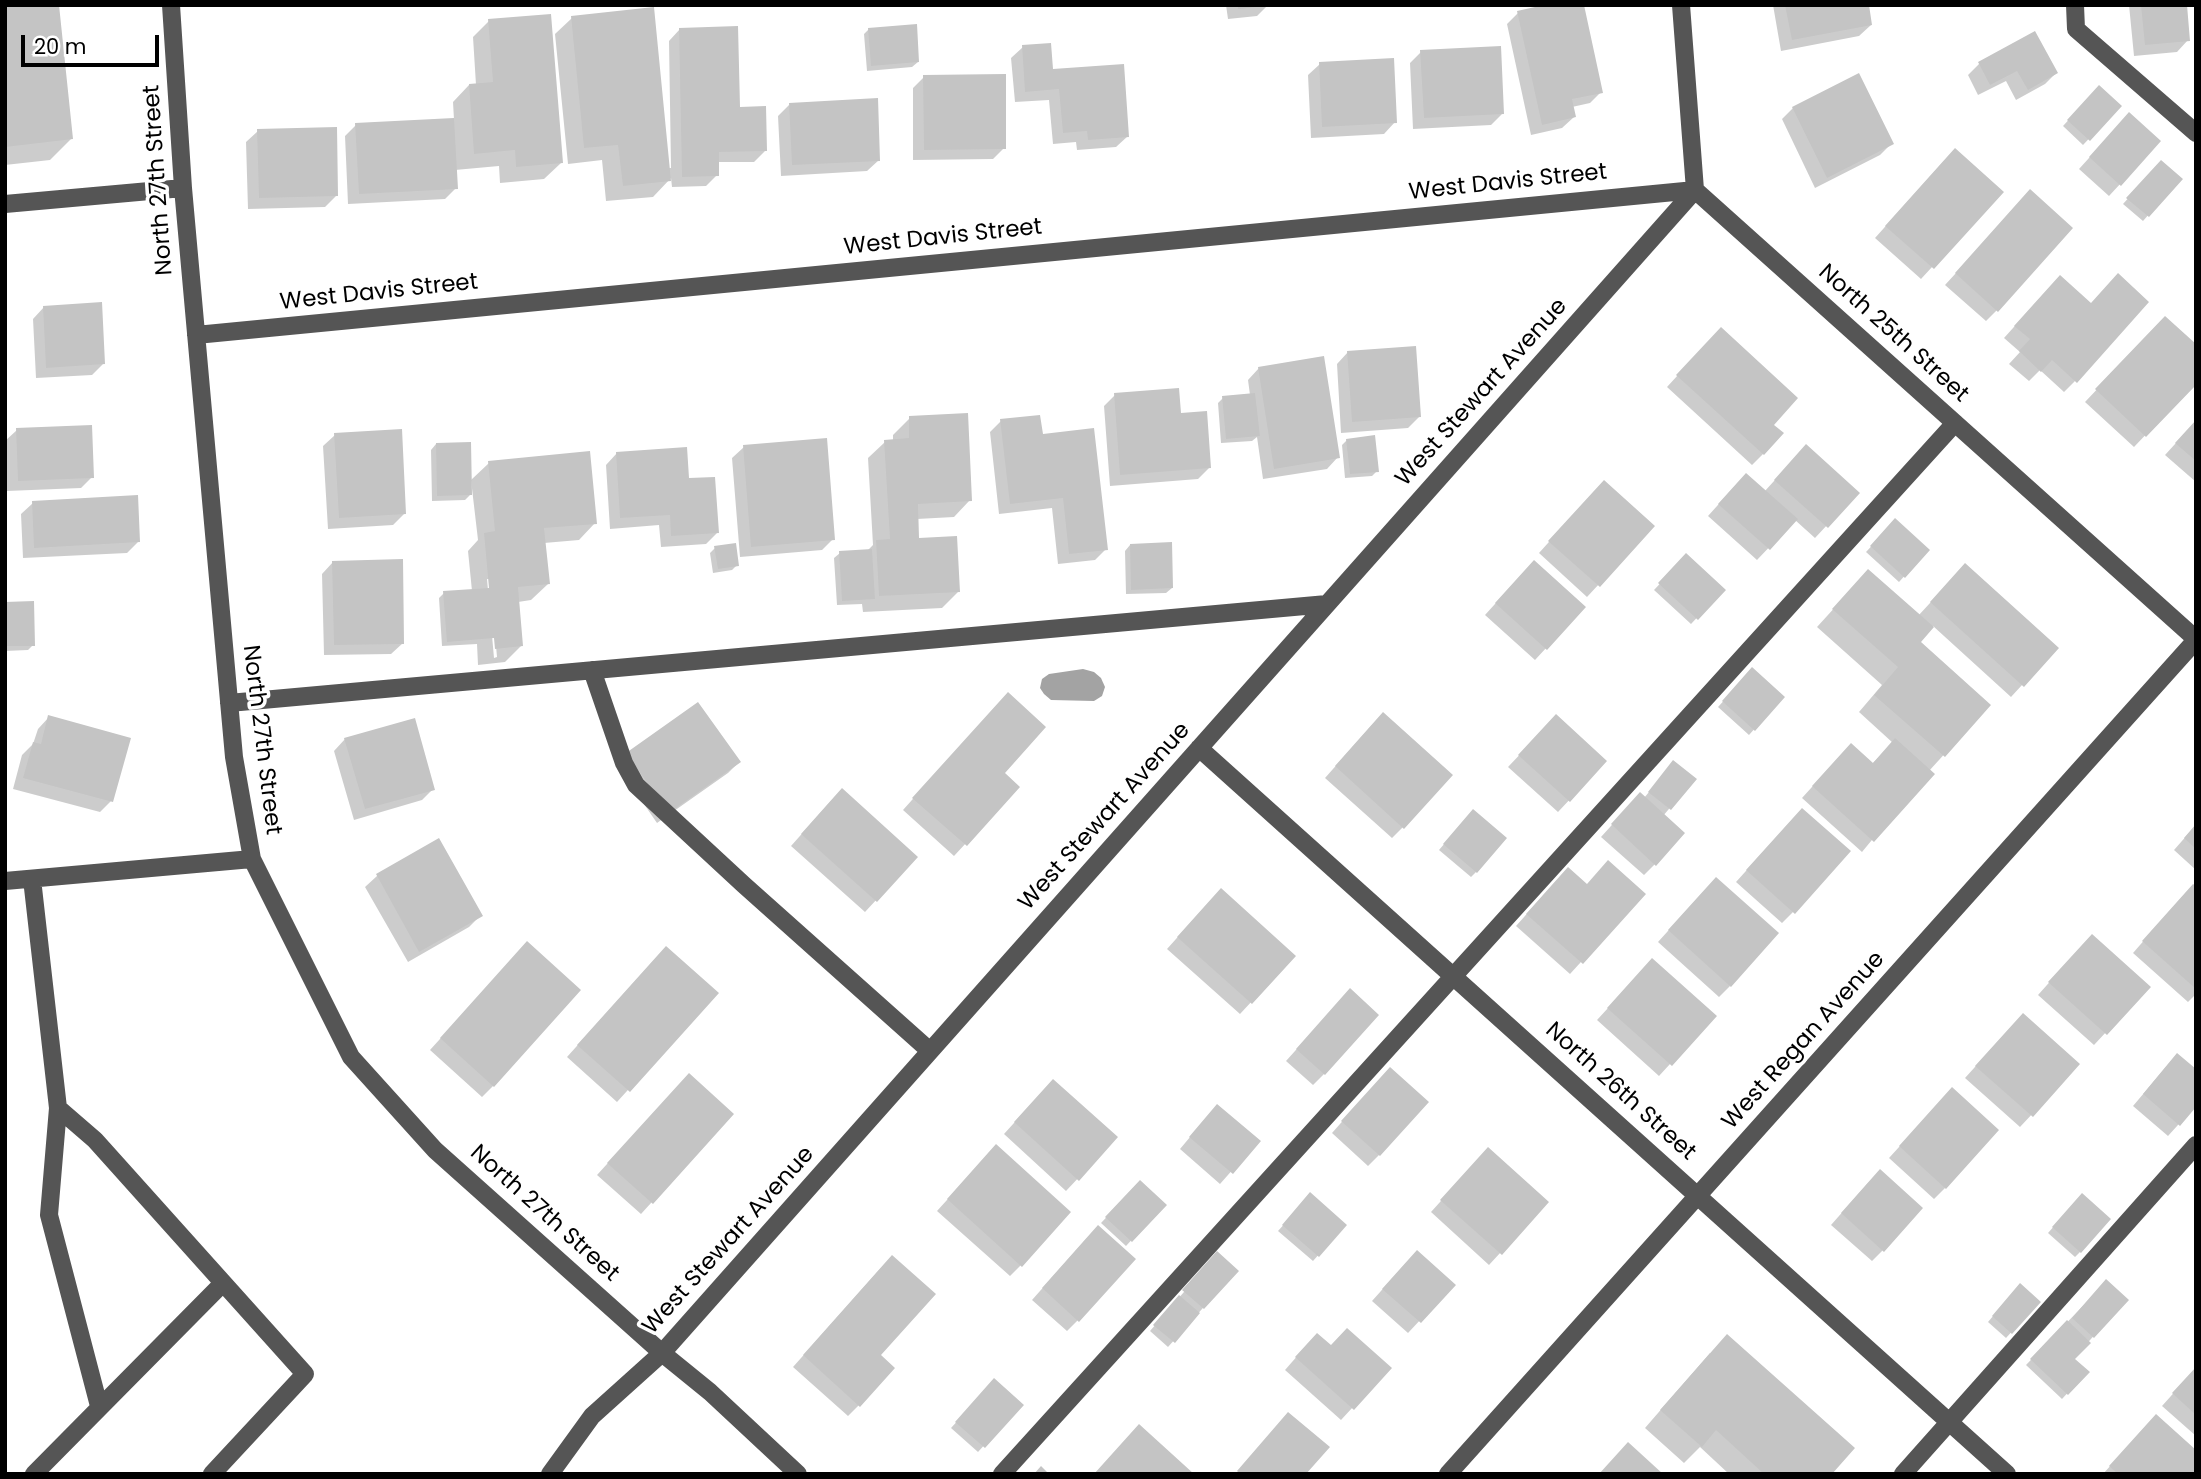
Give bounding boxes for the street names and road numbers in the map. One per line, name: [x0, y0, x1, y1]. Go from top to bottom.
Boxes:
street label: North 27th Street: [139, 84, 179, 276]
street label: West Davis Street: [1408, 159, 1608, 207]
street label: West Davis Street: [843, 214, 1043, 262]
street label: North 25th Street: [1812, 259, 1974, 409]
street label: West Davis Street: [279, 269, 479, 317]
street label: West Stewart Avenue: [1390, 293, 1574, 493]
street label: North 27th Street: [236, 643, 286, 837]
street label: West Stewart Avenue: [1013, 717, 1197, 917]
street label: West Regan Avenue: [1717, 946, 1891, 1136]
street label: North 26th Street: [1539, 1017, 1701, 1167]
street label: North 27th Street: [464, 1140, 624, 1288]
street label: West Stewart Avenue: [637, 1141, 821, 1341]

